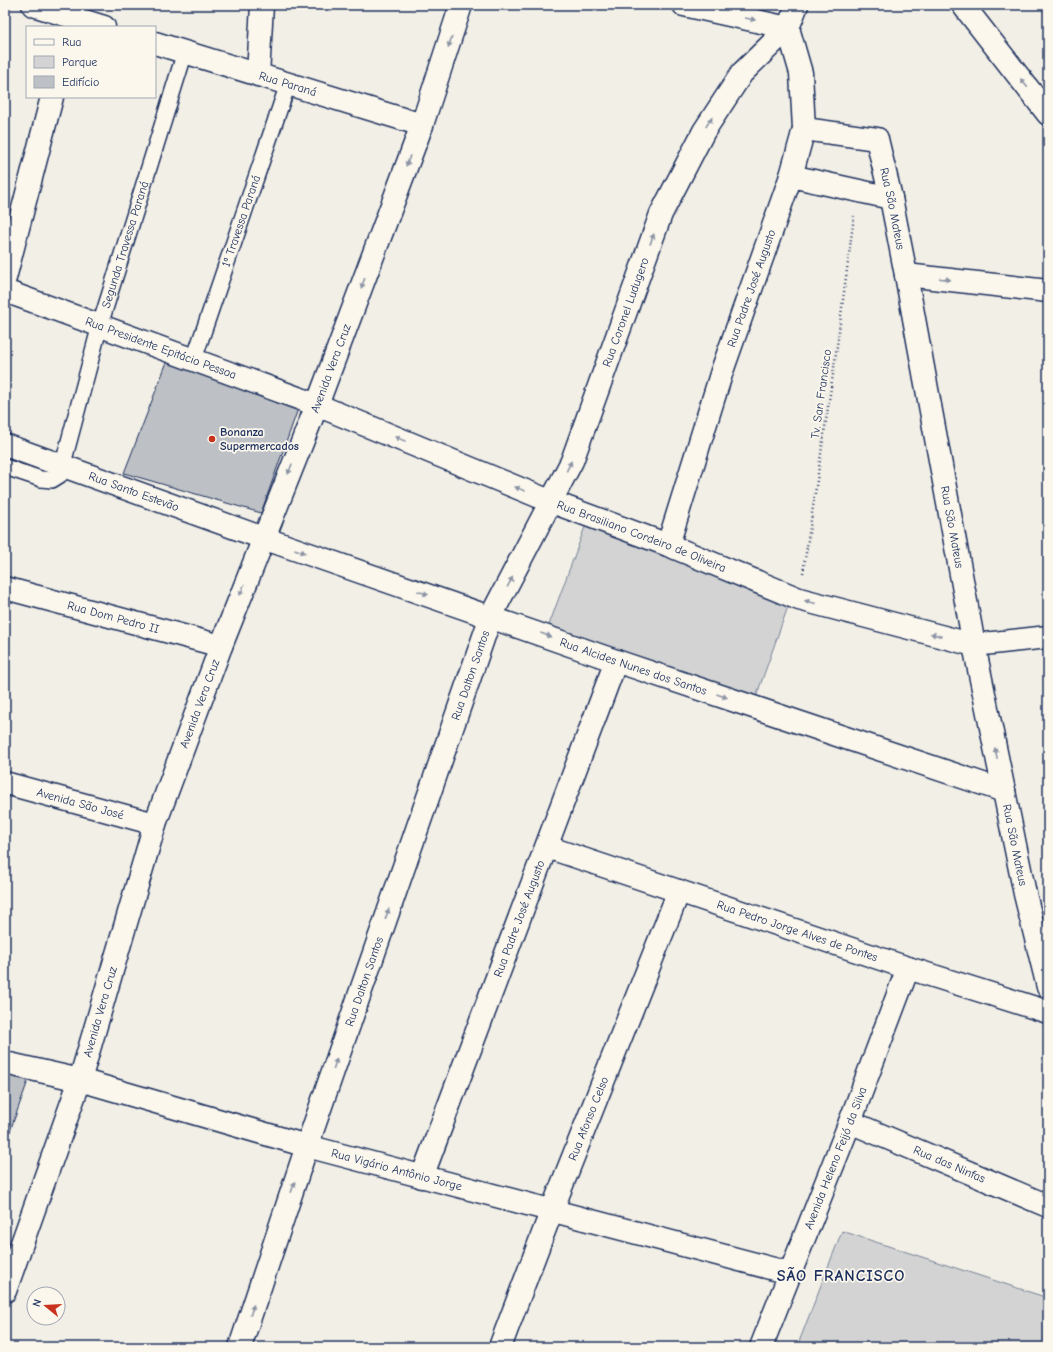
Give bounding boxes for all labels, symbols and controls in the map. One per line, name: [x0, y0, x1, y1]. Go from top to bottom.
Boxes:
one-way arrow: [744, 17, 756, 23]
legend: [26, 26, 156, 98]
text: Rua: [62, 35, 81, 49]
one-way arrow: [447, 37, 453, 49]
text: Parque: [62, 55, 97, 69]
street label: Rua Paraná: [257, 68, 318, 99]
text: Edifício: [62, 75, 99, 89]
one-way arrow: [1020, 78, 1028, 89]
one-way arrow: [706, 116, 713, 128]
one-way arrow: [405, 156, 411, 168]
street label: Rua São Mateus: [877, 166, 908, 251]
street label: 1ª Travessa Paraná: [219, 173, 263, 269]
street label: Segunda Travessa Paraná: [99, 179, 151, 310]
street label: Rua Padre José Augusto: [724, 228, 779, 349]
one-way arrow: [649, 232, 655, 244]
street label: Rua Coronel Ludugero: [600, 256, 652, 369]
one-way arrow: [939, 276, 951, 283]
one-way arrow: [359, 277, 365, 289]
street label: Rua Presidente Epitácio Pessoa: [83, 314, 238, 382]
street label: Avenida Vera Cruz: [308, 321, 354, 415]
street label: Tv. San Francisco: [808, 348, 834, 440]
place label: Bonanza Supermercados: [220, 425, 299, 453]
marker: Bonanza Supermercados: [207, 434, 217, 444]
one-way arrow: [394, 436, 405, 442]
one-way arrow: [566, 460, 572, 472]
one-way arrow: [287, 464, 293, 475]
street label: Rua Santo Estevão: [87, 469, 181, 514]
one-way arrow: [513, 485, 525, 491]
street label: Rua São Mateus: [938, 485, 967, 569]
street label: Rua Brasiliano Cordeiro de Oliveira: [555, 497, 728, 575]
one-way arrow: [294, 548, 306, 554]
one-way arrow: [506, 576, 513, 587]
one-way arrow: [239, 585, 245, 597]
one-way arrow: [417, 590, 429, 596]
street label: Rua Dom Pedro II: [66, 598, 161, 636]
one-way arrow: [804, 599, 816, 605]
street label: Rua Dalton Santos: [448, 629, 492, 722]
one-way arrow: [930, 632, 942, 638]
one-way arrow: [540, 633, 552, 639]
street label: Rua Alcides Nunes dos Santos: [558, 635, 709, 698]
street label: Avenida Vera Cruz: [177, 657, 223, 750]
one-way arrow: [716, 693, 728, 699]
one-way arrow: [993, 747, 999, 759]
street label: Avenida São José: [35, 785, 125, 822]
street label: Rua São Mateus: [1000, 803, 1030, 887]
street label: Rua Padre José Augusto: [491, 858, 547, 979]
street label: Rua Pedro Jorge Alves de Pontes: [715, 897, 880, 964]
one-way arrow: [384, 908, 390, 920]
street label: Rua Dalton Santos: [342, 935, 386, 1028]
street label: Avenida Vera Cruz: [80, 964, 120, 1059]
one-way arrow: [333, 1057, 339, 1069]
street label: Rua Afonso Celso: [565, 1074, 611, 1163]
street label: Avenida Heleno Feijó da Silva: [801, 1085, 870, 1231]
street label: Rua das Ninfas: [911, 1143, 987, 1186]
street label: Rua Vigário Antônio Jorge: [330, 1146, 464, 1194]
one-way arrow: [290, 1180, 296, 1192]
district label: SÃO FRANCISCO: [777, 1266, 905, 1285]
north arrow: [26, 1286, 66, 1326]
text: N: [30, 1298, 44, 1308]
one-way arrow: [249, 1304, 255, 1316]

